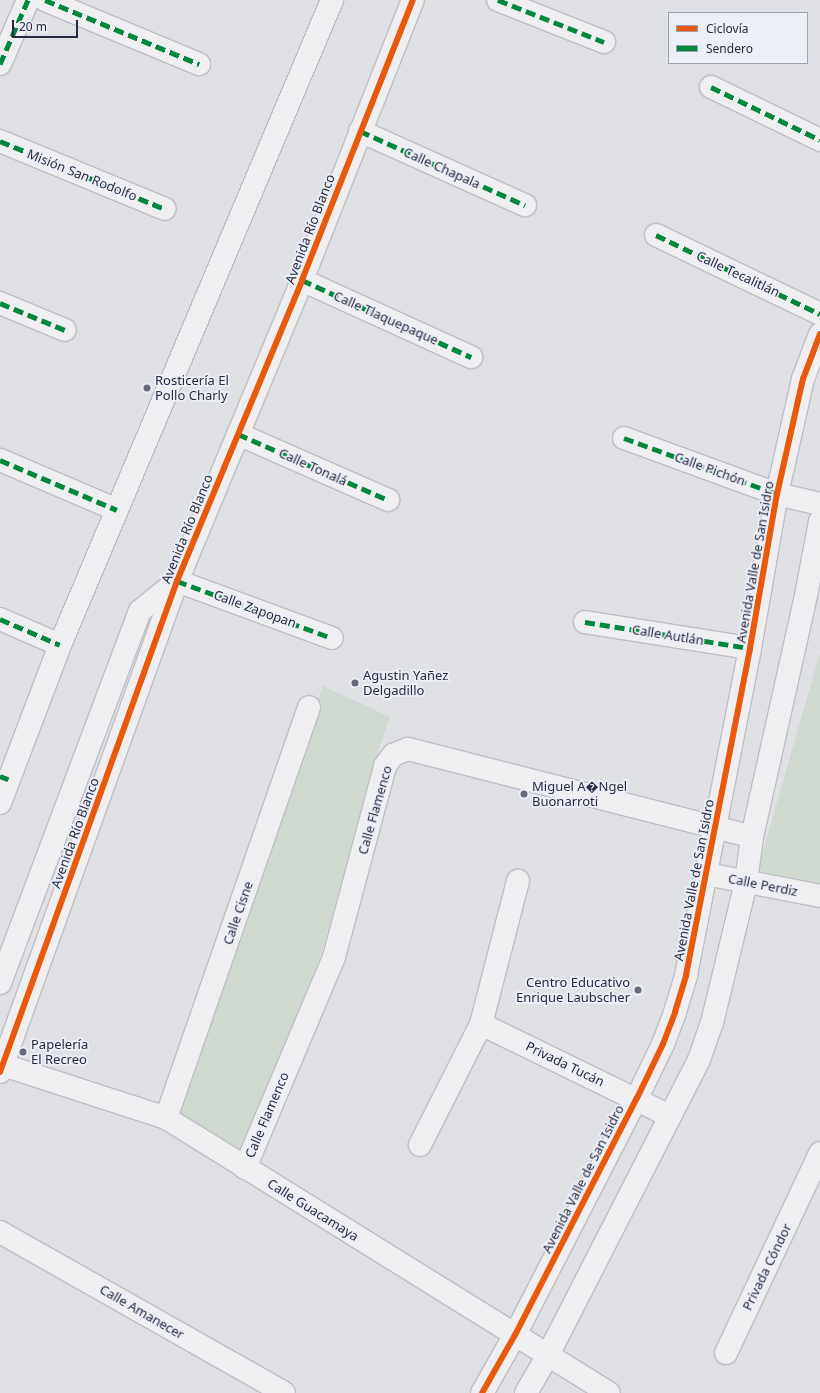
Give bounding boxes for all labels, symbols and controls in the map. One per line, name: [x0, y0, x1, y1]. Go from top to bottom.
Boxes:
scale bar: [14, 12, 80, 38]
legend: [668, 12, 808, 64]
text: 20 m: [19, 18, 47, 35]
text: Ciclovía: [706, 20, 748, 37]
text: Sendero: [706, 40, 753, 57]
street label: Calle Chapala: [401, 144, 483, 192]
street label: Misión San Rodolfo: [25, 146, 139, 204]
street label: Avenida Río Blanco: [282, 172, 338, 286]
street label: Calle Tecalitlán: [694, 248, 782, 300]
street label: Calle Tlaquepaque: [331, 288, 441, 348]
place label: Rosticería El Pollo Charly: [155, 373, 229, 404]
marker: Rosticería El Pollo Charly: [142, 383, 152, 393]
street label: Calle Tonalá: [276, 445, 350, 489]
street label: Calle Pichón: [672, 449, 748, 489]
street label: Avenida Río Blanco: [158, 472, 216, 586]
street label: Avenida Valle de San Isidro: [733, 480, 777, 644]
street label: Calle Zapopan: [212, 587, 298, 631]
street label: Calle Autlán: [631, 622, 705, 648]
place label: Agustin Yañez Delgadillo: [363, 668, 448, 699]
marker: Agustin Yañez Delgadillo: [350, 678, 360, 688]
street label: Calle Flamenco: [355, 764, 395, 856]
street label: Avenida Río Blanco: [48, 776, 102, 890]
place label: Miguel A�Ngel Buonarroti: [532, 779, 627, 810]
marker: Miguel A�Ngel Buonarroti: [519, 789, 529, 799]
street label: Avenida Valle de San Isidro: [671, 798, 717, 962]
street label: Calle Perdiz: [727, 871, 799, 899]
street label: Calle Cisne: [220, 879, 256, 947]
place label: Centro Educativo Enrique Laubscher: [516, 975, 630, 1006]
marker: Centro Educativo Enrique Laubscher: [633, 985, 643, 995]
place label: Papelería El Recreo: [31, 1037, 88, 1068]
street label: Privada Tucán: [523, 1038, 607, 1090]
marker: Papelería El Recreo: [18, 1047, 28, 1057]
street label: Calle Flamenco: [242, 1070, 292, 1160]
street label: Avenida Valle de San Isidro: [539, 1102, 627, 1256]
street label: Calle Guacamaya: [265, 1176, 361, 1244]
street label: Privada Cóndor: [739, 1221, 795, 1313]
street label: Calle Amanecer: [97, 1281, 187, 1343]

